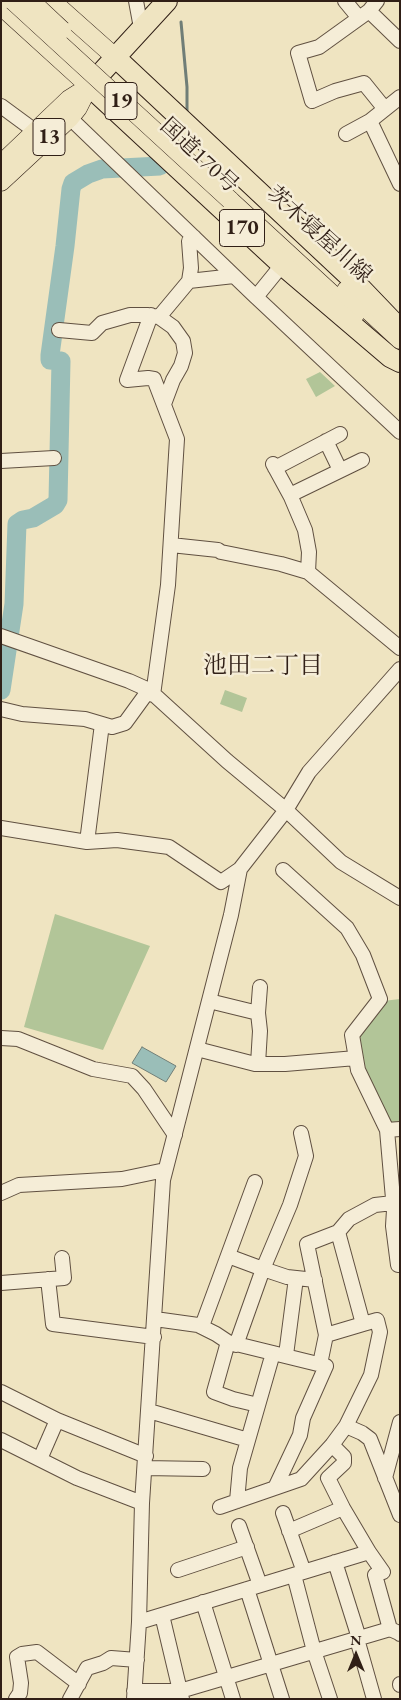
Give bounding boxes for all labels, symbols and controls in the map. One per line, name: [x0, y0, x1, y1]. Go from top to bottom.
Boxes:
road number: 19: [105, 82, 137, 120]
street label: 国道170号: [154, 113, 244, 199]
road number: 13: [33, 118, 65, 156]
street label: 茨木寝屋川線: [261, 181, 377, 289]
road number: 170: [220, 210, 264, 247]
district label: 池田二丁目: [203, 652, 323, 680]
north arrow: [331, 1630, 381, 1680]
text: N: [350, 1631, 362, 1649]

